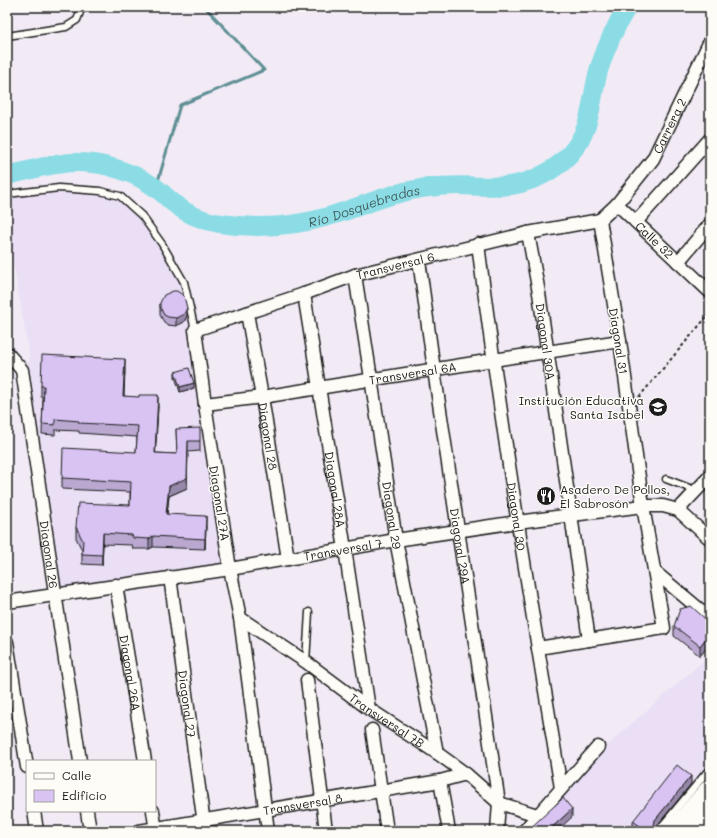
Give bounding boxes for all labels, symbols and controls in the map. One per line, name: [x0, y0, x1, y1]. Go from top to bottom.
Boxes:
street label: Carrera 2: [649, 95, 689, 156]
water label: Río Dosquebradas: [306, 180, 421, 230]
street label: Calle 32: [632, 218, 677, 262]
street label: Transversal 6: [354, 248, 436, 282]
street label: Diagonal 30A: [533, 302, 559, 381]
street label: Diagonal 31: [606, 307, 632, 375]
street label: Transversal 6A: [368, 358, 458, 388]
place label: Institución Educativa Santa Isabel: [519, 392, 644, 422]
school or university icon: Institución Educativa Santa Isabel: [647, 396, 669, 418]
street label: Diagonal 28: [255, 401, 282, 471]
street label: Diagonal 28A: [321, 450, 349, 529]
street label: Diagonal 27A: [206, 464, 234, 542]
street label: Diagonal 29: [379, 480, 406, 550]
street label: Diagonal 30: [504, 481, 530, 552]
place label: Asadero De Pollos, El Sabrosón: [560, 481, 670, 511]
restaurant icon: Asadero De Pollos, El Sabrosón: [535, 485, 557, 507]
street label: Diagonal 29A: [447, 507, 474, 585]
street label: Diagonal 26: [36, 519, 62, 589]
street label: Transversal 7: [302, 535, 384, 564]
street label: Diagonal 26A: [116, 634, 145, 712]
street label: Diagonal 27: [175, 669, 200, 739]
street label: Transversal 7B: [346, 689, 428, 751]
legend: [26, 760, 156, 812]
text: Calle: [62, 767, 92, 783]
text: Edificio: [62, 787, 106, 803]
street label: Transversal 8: [262, 789, 344, 818]

